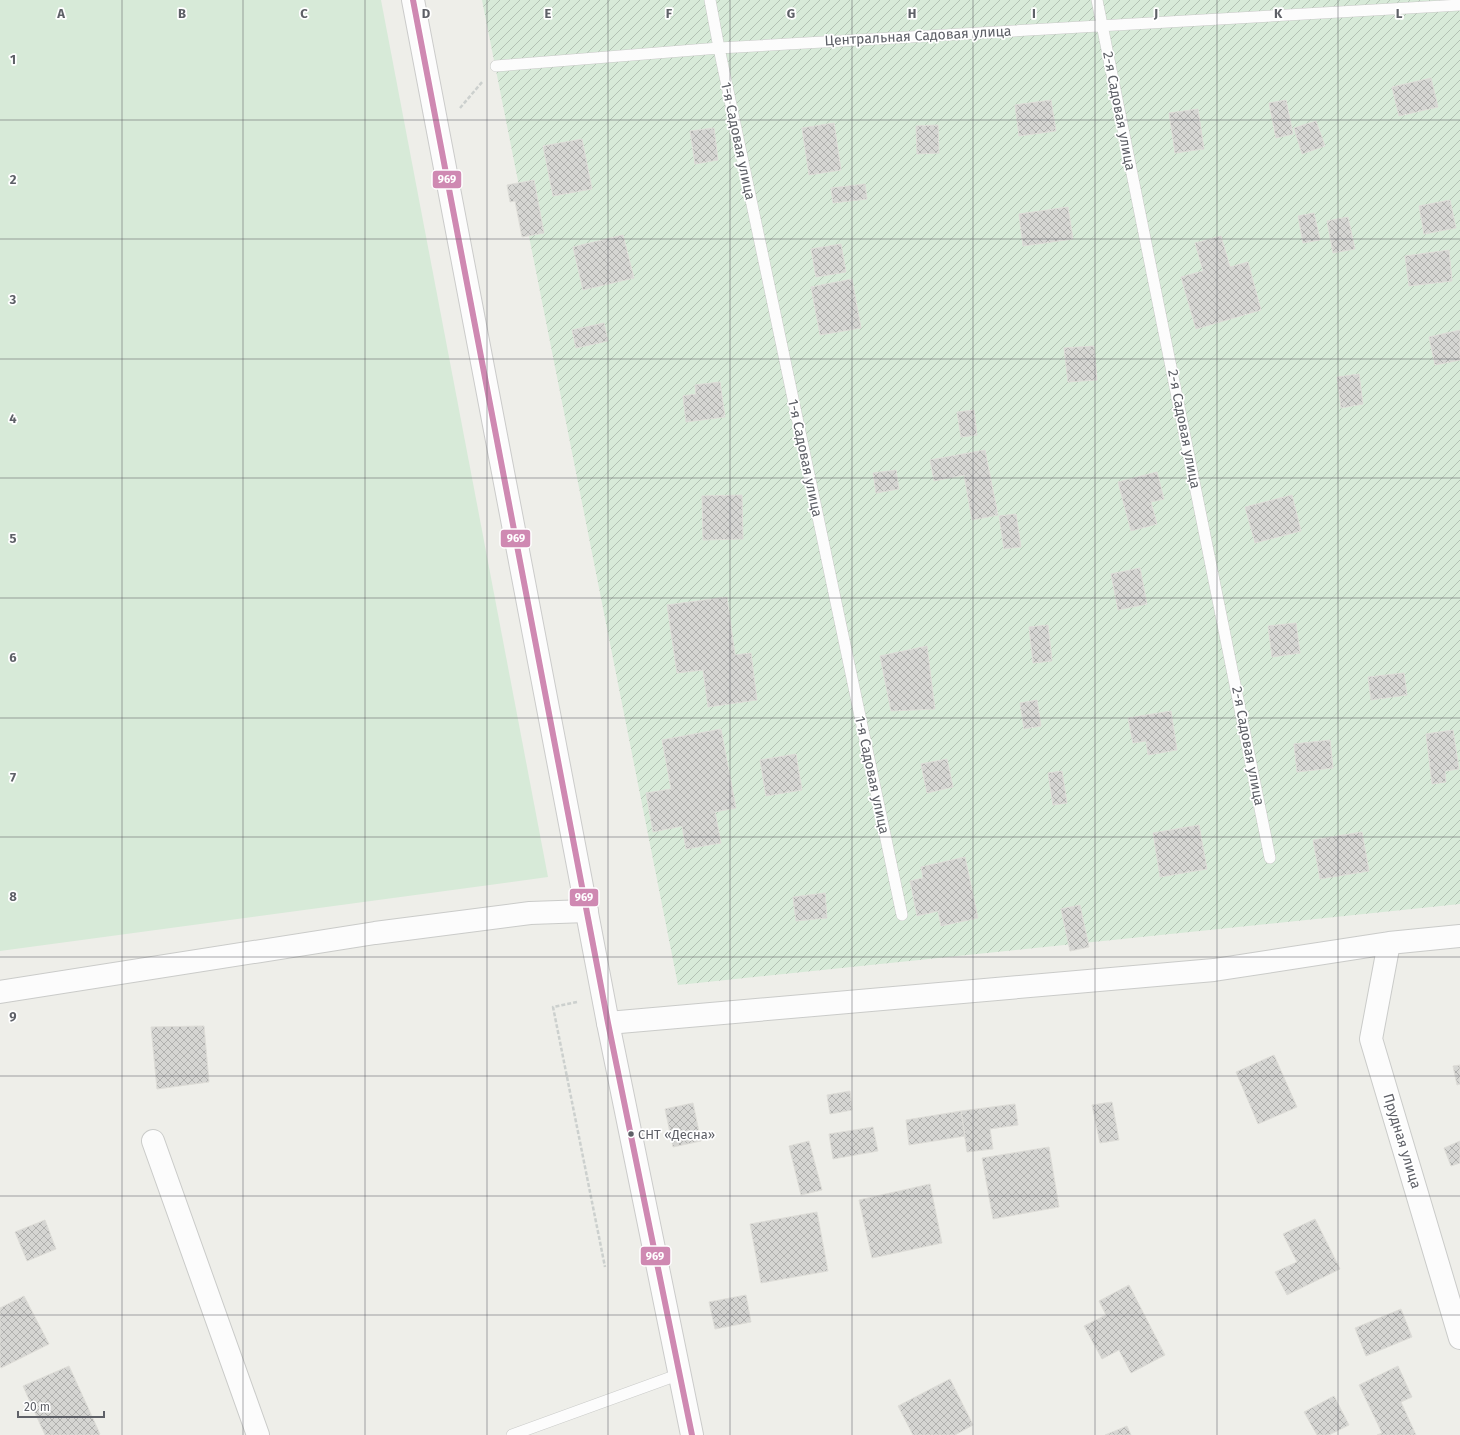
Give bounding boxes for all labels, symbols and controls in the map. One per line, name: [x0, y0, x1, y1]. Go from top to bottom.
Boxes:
text: A: [56, 6, 65, 21]
text: B: [178, 6, 186, 21]
text: C: [300, 6, 308, 21]
text: D: [422, 6, 431, 21]
text: E: [545, 6, 552, 21]
text: F: [666, 6, 673, 21]
text: G: [787, 6, 795, 21]
text: H: [908, 6, 916, 21]
text: I: [1032, 6, 1036, 21]
text: J: [1153, 6, 1158, 21]
text: K: [1274, 6, 1283, 21]
text: L: [1396, 6, 1403, 21]
street label: Центральная Садовая улица: [824, 23, 1012, 49]
street label: 2-я Садовая улица: [1099, 50, 1139, 172]
text: 1: [10, 52, 16, 67]
street label: 1-я Садовая улица: [717, 81, 759, 201]
line badge: 969: [432, 170, 462, 189]
text: 2: [10, 172, 17, 187]
text: 969: [438, 173, 456, 186]
text: 3: [9, 292, 17, 307]
street label: 2-я Садовая улица: [1164, 368, 1204, 490]
street label: 1-я Садовая улица: [784, 398, 826, 518]
text: 4: [9, 411, 17, 426]
line badge: 969: [500, 529, 531, 548]
text: 5: [10, 531, 17, 546]
text: 969: [507, 532, 525, 545]
text: 6: [9, 650, 17, 665]
street label: 2-я Садовая улица: [1228, 685, 1268, 807]
street label: 1-я Садовая улица: [851, 715, 893, 835]
text: 7: [10, 770, 16, 785]
line badge: 969: [569, 888, 599, 907]
text: 8: [9, 889, 17, 904]
text: 969: [575, 891, 593, 904]
text: 9: [9, 1009, 17, 1024]
street label: Прудная улица: [1379, 1091, 1425, 1191]
place label: СНТ «Десна»: [638, 1127, 715, 1142]
marker: СНТ «Десна»: [626, 1129, 636, 1139]
line badge: 969: [640, 1246, 671, 1266]
text: 969: [646, 1250, 664, 1263]
scale bar: [18, 1393, 104, 1419]
text: 20 m: [24, 1400, 50, 1414]

